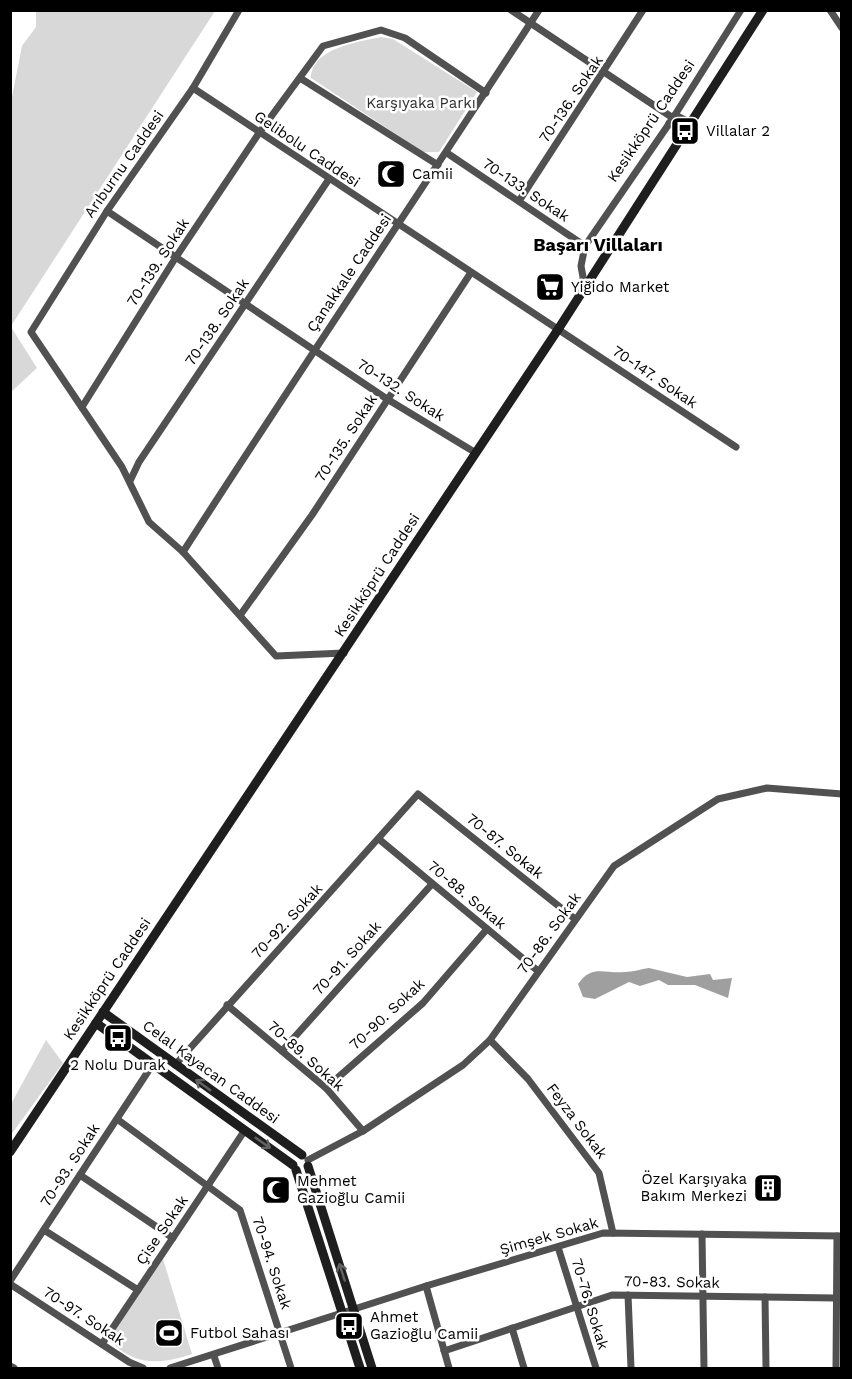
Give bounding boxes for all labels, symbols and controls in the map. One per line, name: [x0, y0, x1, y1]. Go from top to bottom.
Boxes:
street label: 70-136. Sokak: [535, 52, 607, 146]
street label: Kesikköprü Caddesi: [603, 56, 699, 186]
park label: Karşıyaka Parkı: [366, 94, 476, 112]
street label: Arıburnu Caddesi: [80, 107, 168, 221]
street label: Gelibolu Caddesi: [251, 107, 363, 191]
bus stop icon: Villalar 2: [669, 115, 701, 147]
place label: Villalar 2: [706, 122, 770, 140]
street label: 70-133. Sokak: [479, 154, 573, 226]
mosque icon: Camii: [375, 158, 407, 190]
place label: Camii: [412, 165, 453, 183]
street label: Çanakkale Caddesi: [303, 211, 395, 335]
street label: 70-139. Sokak: [123, 214, 193, 309]
district label: Başarı Villaları: [533, 234, 663, 255]
supermarket icon: Yiğido Market: [534, 271, 566, 303]
street label: 70-138. Sokak: [181, 275, 253, 369]
place label: Yiğido Market: [571, 278, 670, 296]
street label: 70-147. Sokak: [609, 342, 701, 412]
street label: 70-132. Sokak: [354, 355, 449, 425]
street label: 70-135. Sokak: [311, 390, 381, 485]
street label: Kesikköprü Caddesi: [330, 510, 424, 640]
street label: 70-87. Sokak: [463, 809, 547, 883]
street label: 70-88. Sokak: [424, 857, 510, 933]
street label: 70-92. Sokak: [248, 879, 327, 962]
street label: 70-86. Sokak: [513, 888, 585, 977]
street label: Kesikköprü Caddesi: [59, 914, 155, 1044]
street label: 70-91. Sokak: [309, 917, 385, 999]
street label: 70-90. Sokak: [346, 974, 429, 1053]
street label: Celal Kayacan Caddesi: [139, 1016, 283, 1128]
street label: 70-89. Sokak: [264, 1017, 348, 1095]
bus stop icon: 2 Nolu Durak: [102, 1022, 134, 1054]
place label: 2 Nolu Durak: [70, 1056, 166, 1074]
one-way arrow: [195, 1079, 211, 1091]
street label: Feyza Sokak: [543, 1080, 611, 1163]
street label: 70-93. Sokak: [36, 1120, 104, 1210]
one-way arrow: [254, 1137, 270, 1149]
place label: Özel Karşıyaka Bakım Merkezi: [640, 1170, 748, 1205]
place label: Mehmet Gazioğlu Camii: [297, 1172, 405, 1207]
building icon: Özel Karşıyaka Bakım Merkezi: [752, 1172, 784, 1204]
mosque icon: Mehmet Gazioğlu Camii: [260, 1174, 292, 1206]
street label: Çise Sokak: [132, 1191, 192, 1268]
street label: Şimşek Sokak: [498, 1213, 601, 1259]
street label: 70-94. Sokak: [249, 1214, 296, 1312]
street label: 70-76. Sokak: [568, 1256, 613, 1352]
one-way arrow: [336, 1263, 347, 1282]
street label: 70-83. Sokak: [624, 1272, 721, 1292]
street label: 70-97. Sokak: [40, 1283, 129, 1349]
place label: Ahmet Gazioğlu Camii: [370, 1308, 478, 1343]
bus stop icon: Ahmet Gazioğlu Camii: [333, 1310, 365, 1342]
sports icon: Futbol Sahası: [153, 1317, 185, 1349]
place label: Futbol Sahası: [190, 1324, 289, 1342]

